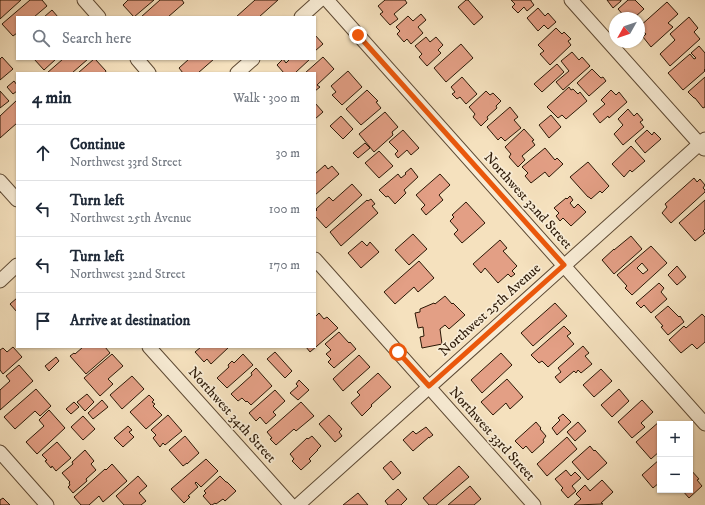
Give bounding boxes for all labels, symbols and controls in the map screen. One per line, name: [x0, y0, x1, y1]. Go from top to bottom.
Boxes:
north arrow: [609, 12, 645, 48]
search box: [16, 16, 316, 60]
route end: [349, 26, 367, 44]
icon: search: [30, 27, 52, 49]
text: Search here: [62, 29, 131, 48]
text: 4 min: [32, 87, 71, 109]
text: Walk · 300 m: [233, 90, 300, 106]
text: Continue: [70, 135, 125, 154]
icon: ahead: [32, 142, 54, 164]
text: 30 m: [276, 145, 300, 161]
street label: Northwest 32nd Street: [480, 149, 577, 254]
text: Northwest 33rd Street: [70, 154, 182, 170]
text: Turn left: [70, 191, 124, 210]
icon: left: [32, 198, 54, 220]
text: 100 m: [269, 201, 300, 217]
text: Northwest 25th Avenue: [70, 210, 191, 226]
text: Turn left: [70, 247, 124, 266]
icon: left: [32, 254, 54, 276]
text: 170 m: [269, 257, 300, 273]
street label: Northwest 25th Avenue: [435, 259, 545, 360]
text: Northwest 32nd Street: [70, 266, 185, 282]
icon: arrive: [32, 310, 54, 332]
text: Arrive at destination: [70, 311, 190, 330]
route start: [389, 343, 407, 361]
street label: Northwest 34th Street: [184, 363, 280, 467]
street label: Northwest 33rd Street: [445, 383, 539, 485]
map controls: [657, 421, 693, 493]
button: +: [657, 421, 693, 457]
button: −: [657, 457, 693, 493]

